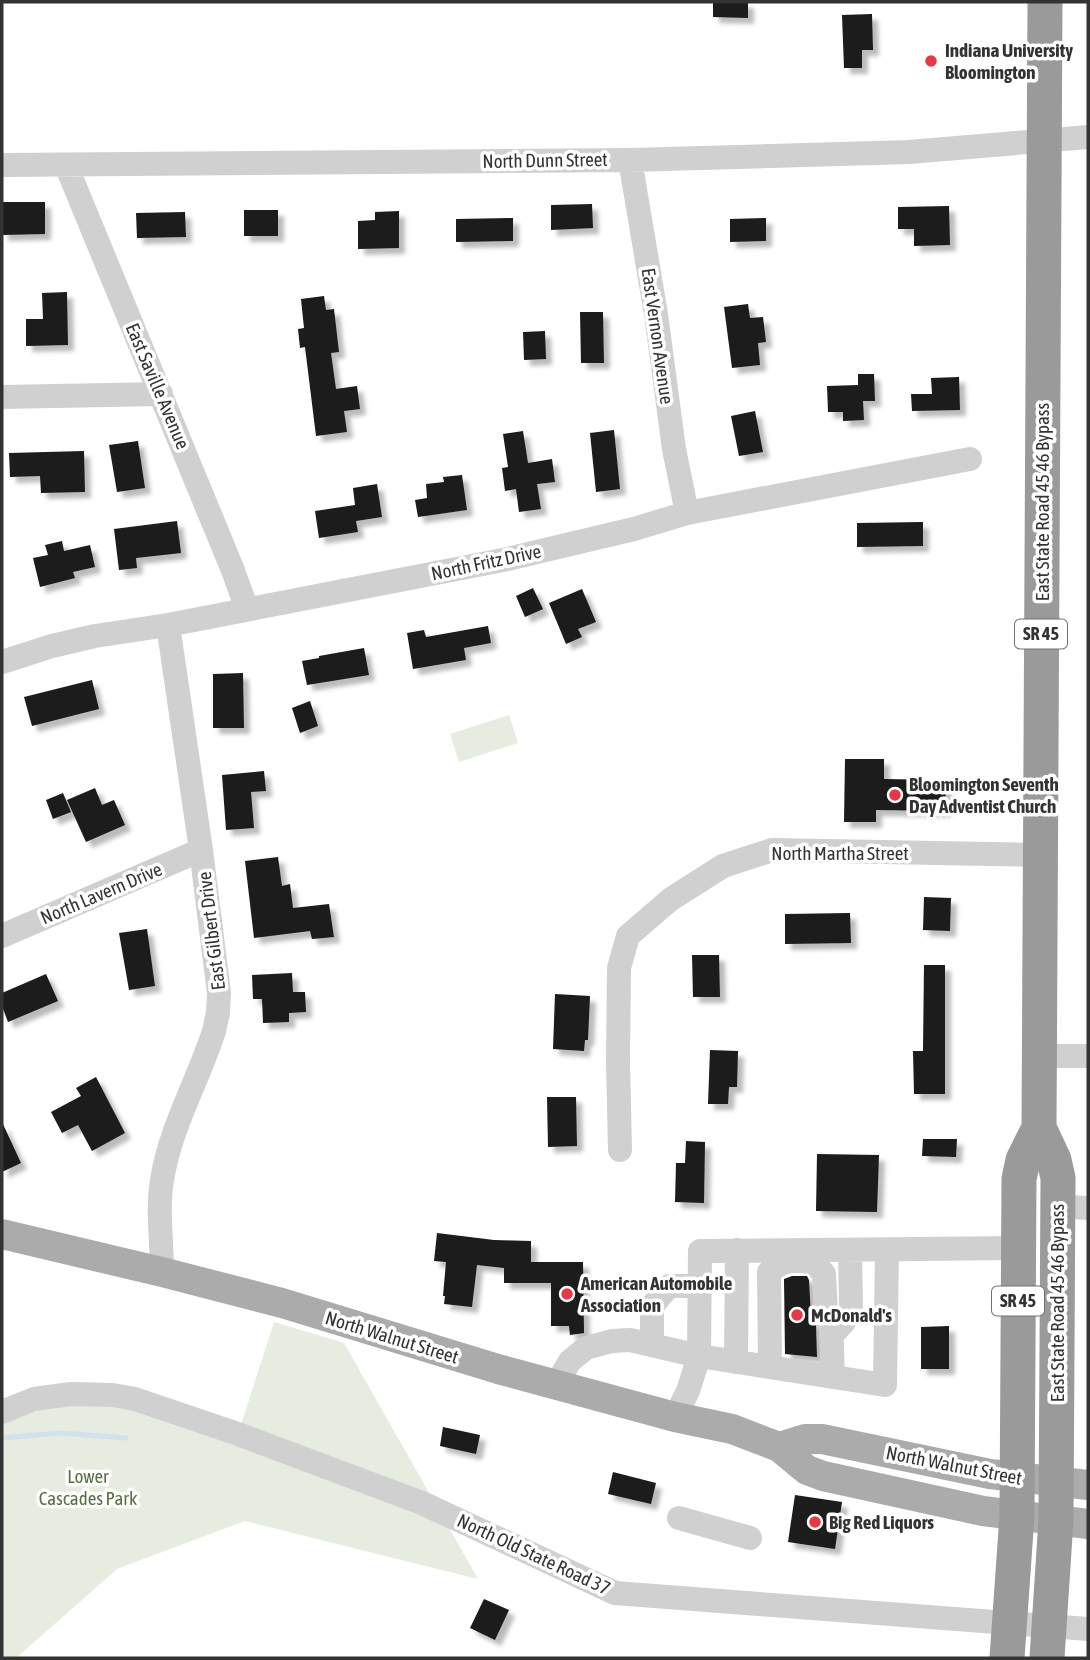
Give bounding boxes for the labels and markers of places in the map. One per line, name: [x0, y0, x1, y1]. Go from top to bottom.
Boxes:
place label: Indiana University Bloomington: [945, 39, 1073, 83]
marker: Indiana University Bloomington: [923, 53, 939, 69]
place label: Bloomington Seventh Day Adventist Church: [909, 773, 1059, 817]
marker: Bloomington Seventh Day Adventist Church: [887, 787, 903, 803]
place label: American Automobile Association: [580, 1272, 733, 1316]
marker: American Automobile Association: [559, 1286, 575, 1302]
place label: McDonald's: [811, 1304, 892, 1326]
marker: McDonald's: [789, 1307, 805, 1323]
place label: Big Red Liquors: [829, 1511, 934, 1533]
marker: Big Red Liquors: [807, 1514, 823, 1530]

